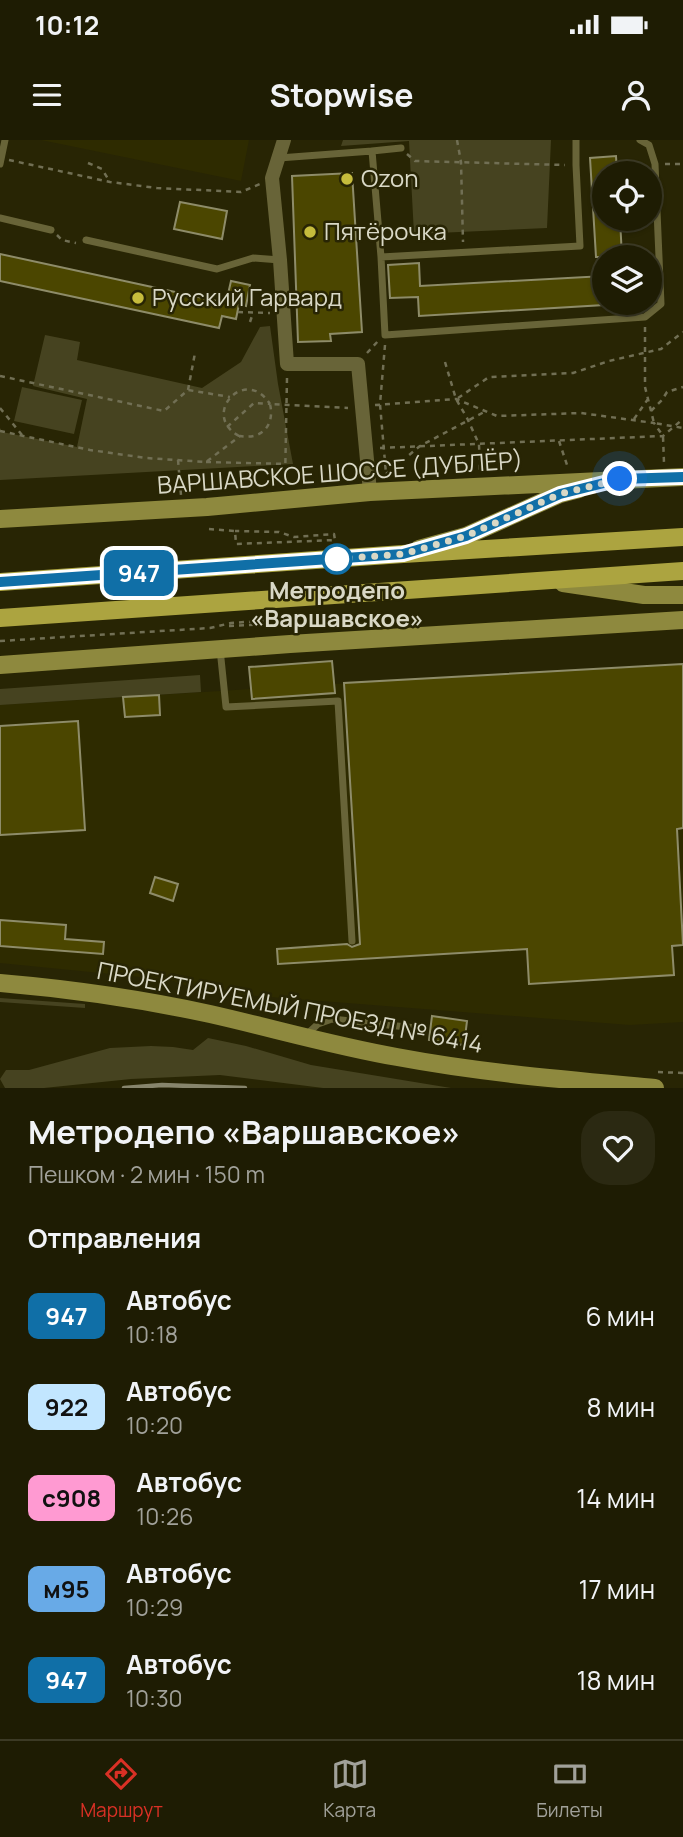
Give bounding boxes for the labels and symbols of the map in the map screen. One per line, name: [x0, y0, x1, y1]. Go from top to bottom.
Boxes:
place label: Ozon: [361, 161, 419, 194]
marker: Ozon: [339, 171, 355, 187]
place label: Пятёрочка: [324, 214, 447, 247]
marker: Пятёрочка: [302, 224, 318, 240]
place label: Русский Гарвард: [152, 280, 342, 313]
marker: Русский Гарвард: [130, 290, 146, 306]
street label: ВАРШАВСКОЕ ШОССЕ (ДУБЛЁР): [156, 442, 524, 501]
your location: [602, 461, 637, 496]
marker: Метродепо «Варшавское»: [322, 544, 352, 574]
line badge: 947: [99, 550, 179, 596]
place label: Метродепо «Варшавское»: [250, 573, 424, 634]
street label: ПРОЕКТИРУЕМЫЙ ПРОЕЗД № 6414: [94, 953, 486, 1060]

